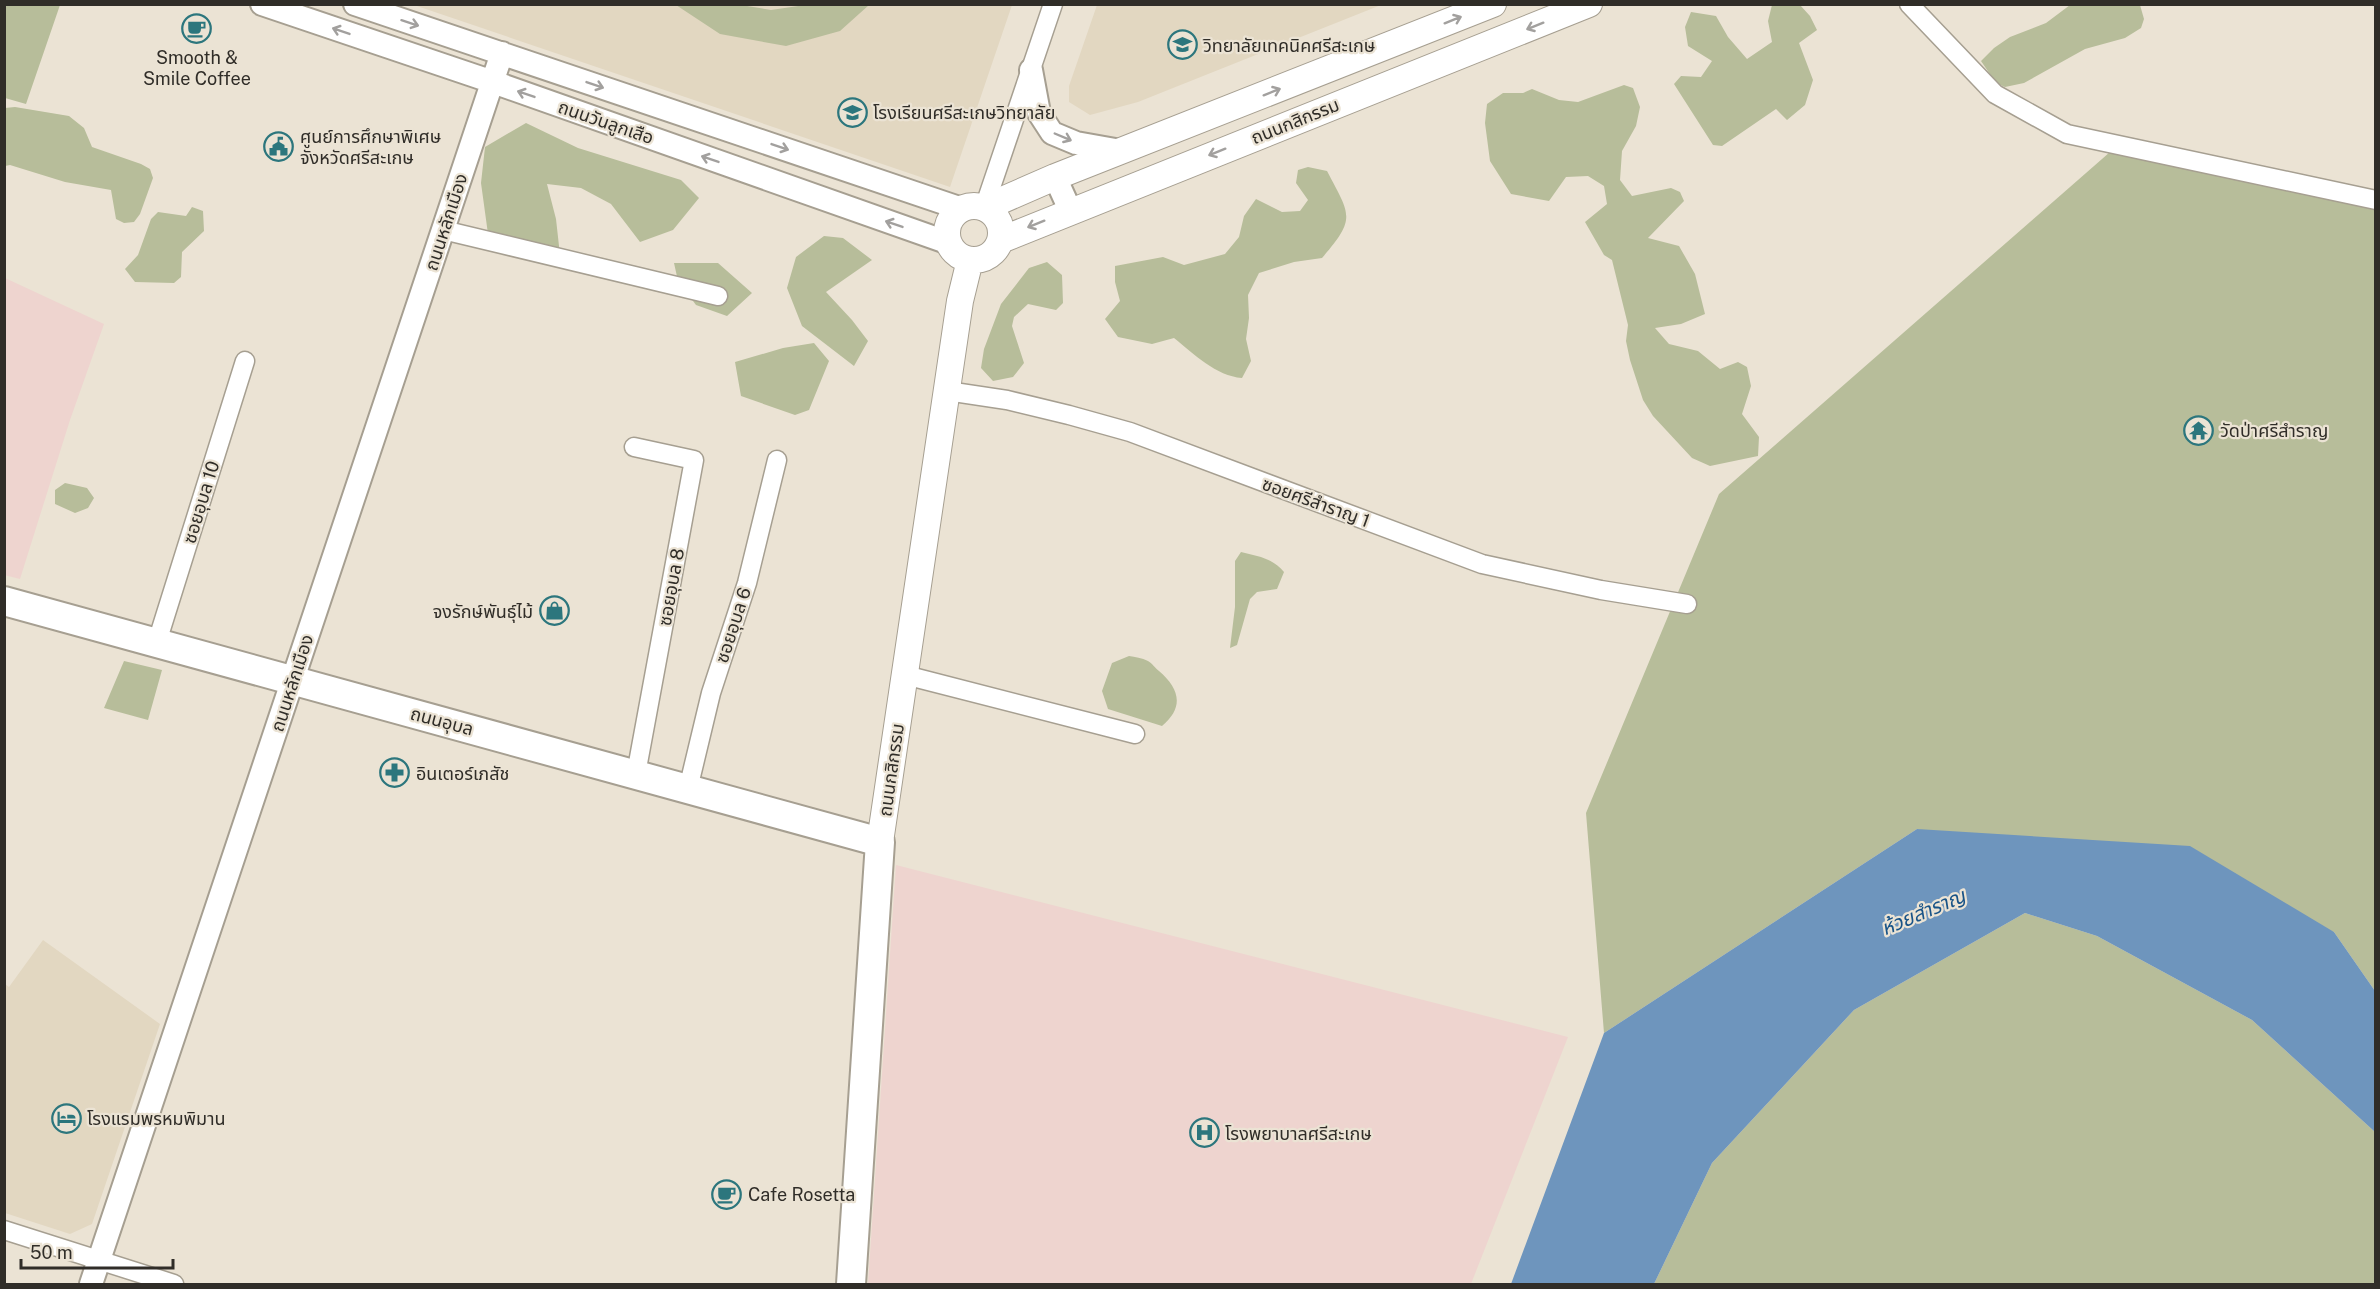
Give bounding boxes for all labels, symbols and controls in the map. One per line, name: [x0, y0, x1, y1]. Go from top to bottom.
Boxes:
cafe icon: Smooth & Smile Coffee: [181, 12, 213, 44]
one-way arrow: [1443, 14, 1462, 25]
one-way arrow: [400, 18, 419, 29]
one-way arrow: [1526, 21, 1545, 32]
one-way arrow: [332, 25, 351, 36]
school or university icon: วิทยาลัยเทคนิคศรีสะเกษ: [1166, 29, 1198, 61]
place label: วิทยาลัยเทคนิคศรีสะเกษ: [1202, 35, 1375, 56]
place label: Smooth & Smile Coffee: [143, 47, 251, 89]
one-way arrow: [585, 80, 604, 91]
one-way arrow: [1262, 86, 1280, 97]
one-way arrow: [517, 88, 536, 99]
street label: ถนนกสิกรรม: [1248, 94, 1342, 148]
street label: ถนนวันลูกเสือ: [555, 96, 657, 150]
school or university icon: โรงเรียนศรีสะเกษวิทยาลัย: [836, 96, 868, 128]
place label: โรงเรียนศรีสะเกษวิทยาลัย: [873, 102, 1055, 123]
place label: ศูนย์การศึกษาพิเศษ จังหวัดศรีสะเกษ: [300, 126, 441, 168]
public building icon: ศูนย์การศึกษาพิเศษ จังหวัดศรีสะเกษ: [263, 130, 295, 162]
one-way arrow: [1054, 132, 1072, 144]
one-way arrow: [770, 142, 789, 153]
one-way arrow: [1208, 147, 1227, 158]
one-way arrow: [701, 152, 720, 163]
street label: ถนนหลักเมือง: [420, 171, 472, 273]
one-way arrow: [885, 217, 904, 228]
one-way arrow: [1027, 219, 1046, 230]
temple icon: วัดป่าศรีสำราญ: [2183, 414, 2215, 446]
place label: วัดป่าศรีสำราญ: [2220, 420, 2328, 441]
street label: ซอยอุบล 10: [178, 458, 224, 546]
street label: ซอยศรีสำราญ 1: [1259, 473, 1373, 531]
street label: ซอยอุบล 8: [654, 546, 689, 628]
street label: ซอยอุบล 6: [711, 585, 756, 666]
shop icon: จงรักษ์พันธุ์ไม้: [538, 595, 570, 627]
place label: จงรักษ์พันธุ์ไม้: [433, 601, 533, 623]
street label: ถนนหลักเมือง: [266, 632, 318, 734]
street label: ถนนอุบล: [408, 703, 476, 740]
street label: ถนนกสิกรรม: [874, 722, 908, 818]
pharmacy icon: อินเตอร์เภสัช: [379, 757, 411, 789]
place label: อินเตอร์เภสัช: [416, 763, 509, 784]
water label: ห้วยสำราญ: [1877, 883, 1970, 940]
hotel icon: โรงแรมพรหมพิมาน: [50, 1102, 82, 1134]
place label: โรงแรมพรหมพิมาน: [87, 1108, 226, 1129]
hospital icon: โรงพยาบาลศรีสะเกษ: [1188, 1117, 1220, 1149]
place label: โรงพยาบาลศรีสะเกษ: [1225, 1123, 1372, 1144]
cafe icon: Cafe Rosetta: [711, 1178, 743, 1210]
place label: Cafe Rosetta: [748, 1184, 855, 1205]
scale bar: [21, 1232, 172, 1270]
text: 50 m: [30, 1242, 73, 1263]

